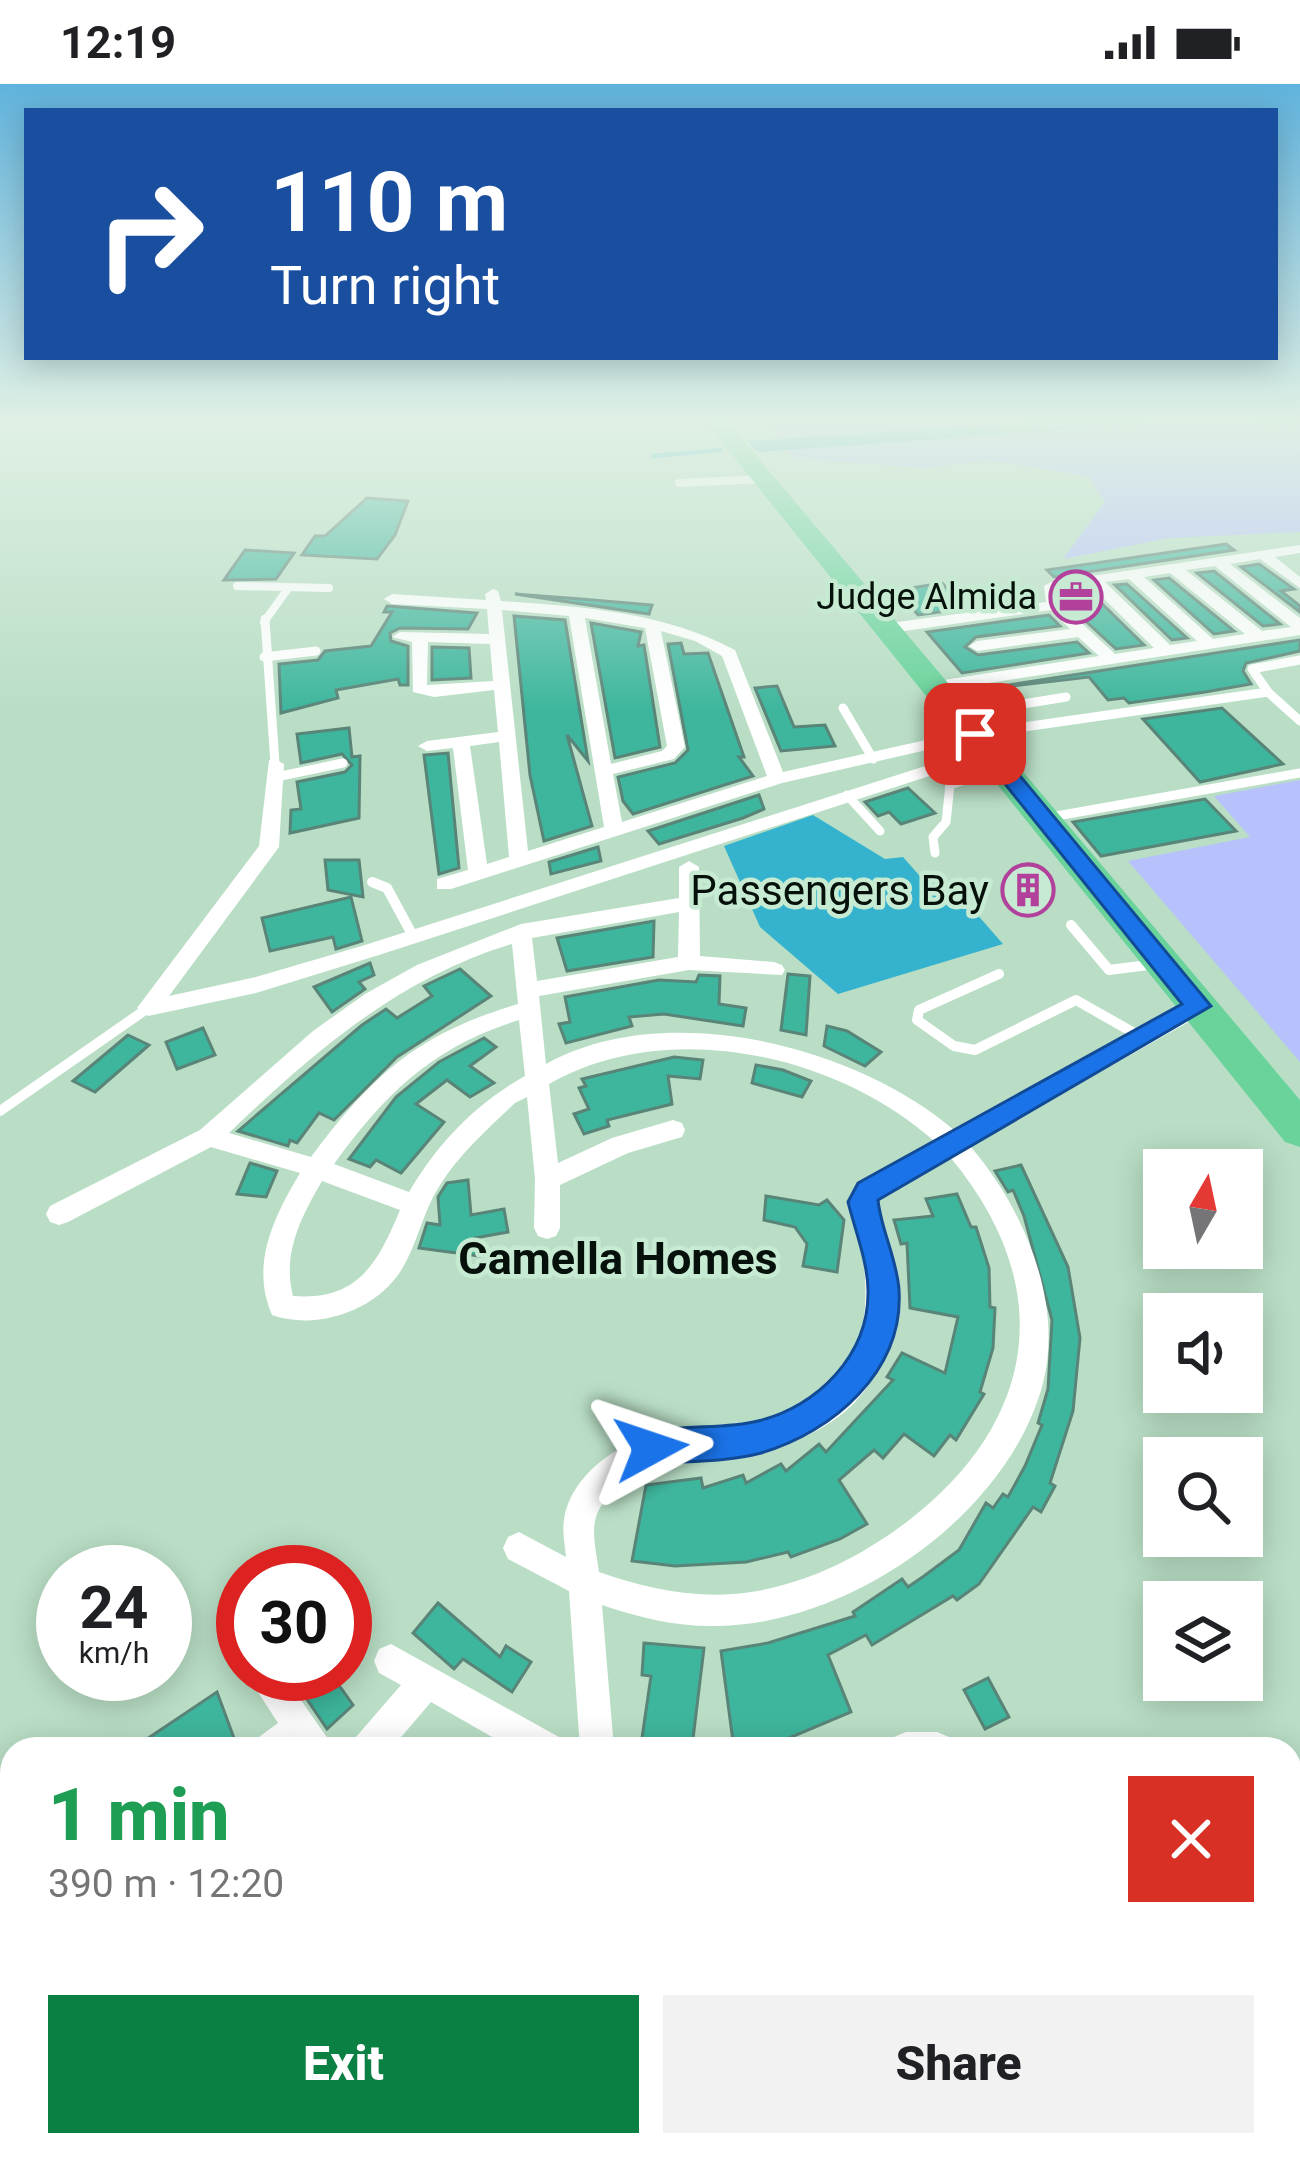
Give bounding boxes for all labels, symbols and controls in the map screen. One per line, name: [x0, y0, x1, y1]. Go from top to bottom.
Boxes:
text: 12:19: [60, 16, 176, 69]
text: 110 m: [270, 153, 508, 252]
icon: right: [72, 156, 228, 312]
text: Turn right: [270, 254, 500, 317]
office icon: Judge Almida: [1048, 569, 1104, 625]
place label: Judge Almida: [816, 576, 1037, 618]
pin: [924, 683, 1026, 785]
icon: arrive: [942, 701, 1008, 767]
building icon: Passengers Bay: [1000, 862, 1056, 918]
place label: Passengers Bay: [690, 866, 989, 915]
north arrow: [1143, 1149, 1263, 1269]
map controls: [1143, 1149, 1263, 1701]
district label: Camella Homes: [458, 1232, 778, 1285]
button: sound: [1143, 1293, 1263, 1413]
position arrow: [588, 1385, 714, 1511]
button: search: [1143, 1437, 1263, 1557]
speed limit sign: 30: [216, 1545, 372, 1701]
text: 24: [80, 1572, 148, 1643]
button: layers: [1143, 1581, 1263, 1701]
text: km/h: [79, 1635, 149, 1670]
text: 1 min: [48, 1773, 230, 1858]
button: close: [1128, 1776, 1254, 1902]
text: 390 m · 12:20: [48, 1861, 284, 1907]
button: Exit: [48, 1995, 639, 2133]
button: Share: [663, 1995, 1254, 2133]

